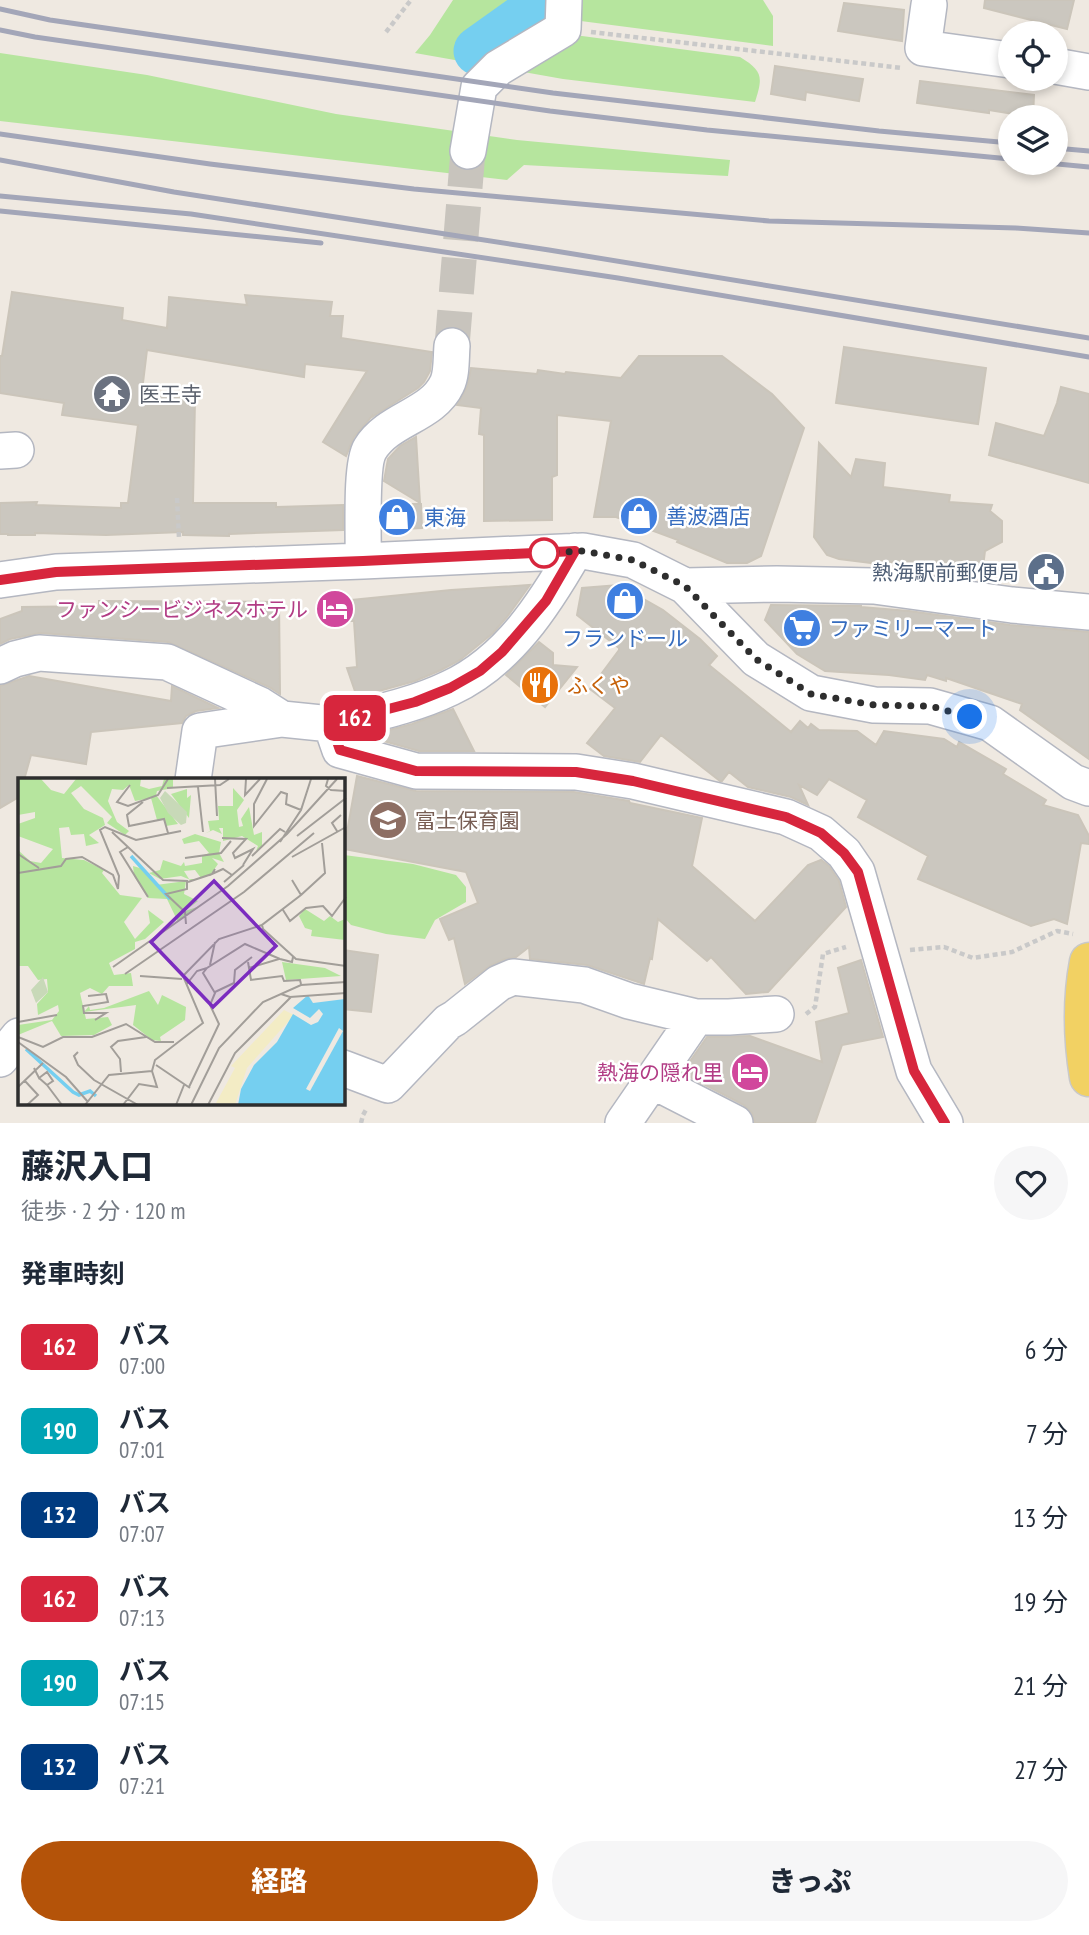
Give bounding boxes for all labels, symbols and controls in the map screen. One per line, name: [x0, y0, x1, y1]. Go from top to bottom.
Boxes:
map controls: [998, 21, 1068, 175]
button: locate: [998, 21, 1068, 91]
button: layers: [998, 105, 1068, 175]
temple icon: 医王寺: [91, 373, 133, 415]
place label: 医王寺: [139, 381, 202, 408]
shop icon: 善波酒店: [618, 495, 660, 537]
shop icon: 東海: [376, 496, 418, 538]
place label: 善波酒店: [666, 503, 750, 530]
place label: 東海: [424, 504, 466, 531]
unlabelled marker: [529, 538, 559, 568]
public building icon: 熱海駅前郵便局: [1025, 551, 1067, 593]
place label: 熱海駅前郵便局: [872, 559, 1019, 586]
shop icon: フランドール: [604, 580, 646, 622]
hotel icon: ファンシービジネスホテル: [314, 588, 356, 630]
place label: ファンシービジネスホテル: [56, 596, 308, 623]
supermarket icon: ファミリーマート: [781, 607, 823, 649]
place label: ファミリーマート: [829, 615, 997, 642]
place label: フランドール: [562, 625, 688, 652]
restaurant icon: ふくや: [519, 664, 561, 706]
place label: ふくや: [567, 672, 630, 699]
line badge: 162: [315, 695, 395, 741]
your location: [952, 699, 987, 734]
text: 162: [338, 702, 372, 733]
inset map: [18, 778, 345, 1106]
school or university icon: 富士保育園: [367, 799, 409, 841]
place label: 富士保育園: [415, 807, 520, 834]
hotel icon: 熱海の隠れ里: [729, 1051, 771, 1093]
place label: 熱海の隠れ里: [597, 1059, 723, 1086]
text: 藤沢入口: [21, 1144, 153, 1187]
button: heart: [994, 1146, 1068, 1220]
text: 徒歩 · 2 分 · 120 m: [21, 1196, 185, 1225]
text: 発車時刻: [21, 1257, 125, 1290]
text: バス: [119, 1318, 171, 1351]
text: 162: [42, 1331, 77, 1362]
text: 6 分: [1025, 1333, 1068, 1366]
text: 07:00: [119, 1351, 165, 1380]
text: バス: [119, 1402, 171, 1435]
text: 190: [42, 1415, 77, 1446]
text: 7 分: [1026, 1417, 1068, 1450]
text: 07:01: [119, 1435, 165, 1464]
text: バス: [119, 1486, 171, 1519]
text: 132: [42, 1499, 77, 1530]
text: 13 分: [1013, 1501, 1068, 1534]
text: 07:07: [119, 1519, 165, 1548]
text: バス: [119, 1570, 171, 1603]
text: 162: [42, 1583, 77, 1614]
text: 19 分: [1013, 1585, 1068, 1618]
text: 07:13: [119, 1603, 165, 1632]
text: バス: [119, 1654, 171, 1687]
text: 190: [42, 1667, 77, 1698]
text: 21 分: [1013, 1669, 1068, 1702]
text: 07:15: [119, 1687, 165, 1716]
text: バス: [119, 1738, 171, 1771]
text: 132: [42, 1751, 77, 1782]
text: 27 分: [1014, 1753, 1068, 1786]
text: 07:21: [119, 1771, 165, 1800]
button: 経路: [21, 1841, 538, 1921]
button: きっぷ: [552, 1841, 1068, 1921]

